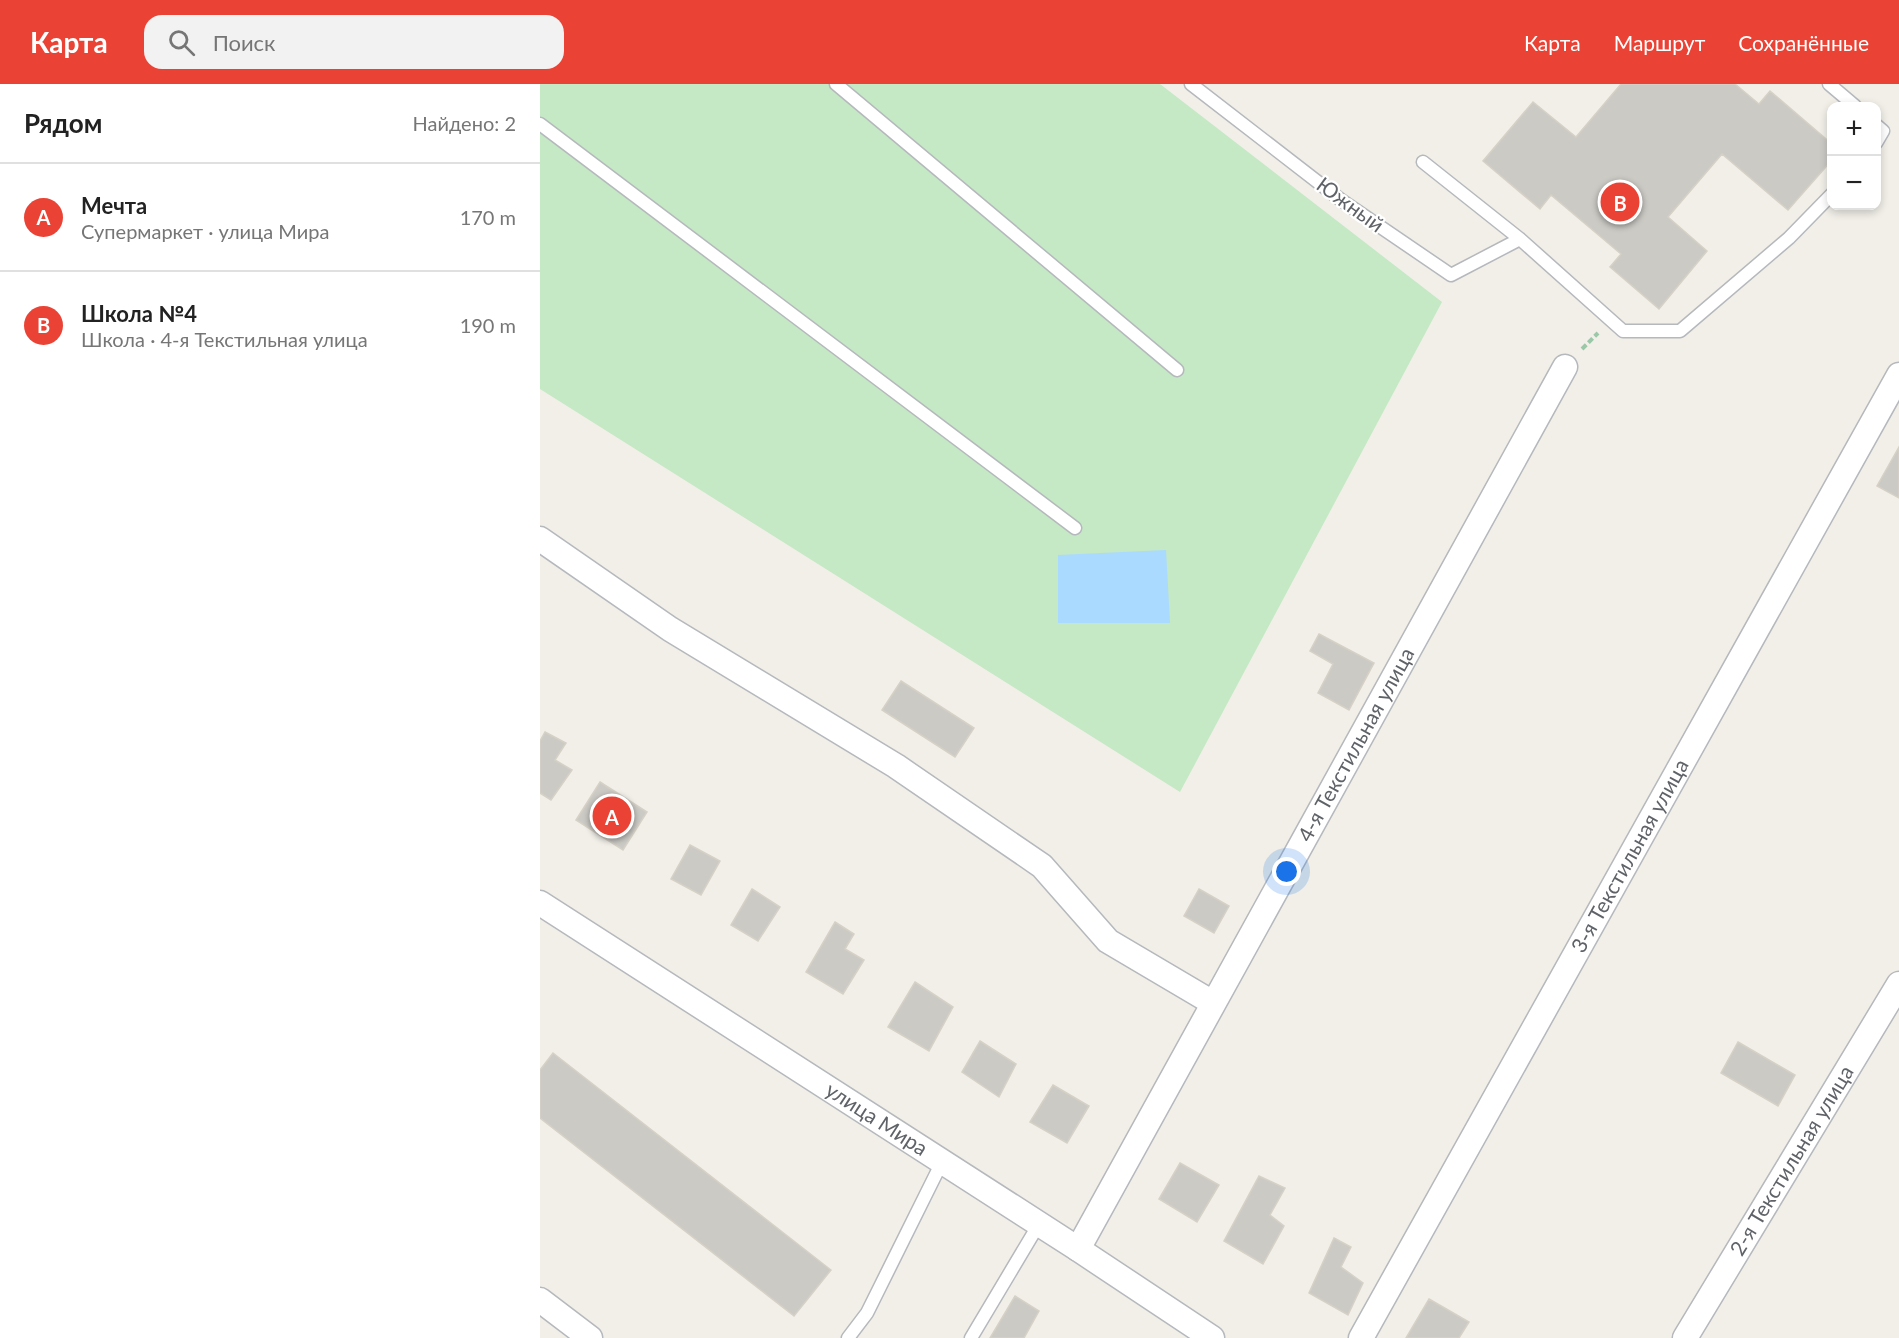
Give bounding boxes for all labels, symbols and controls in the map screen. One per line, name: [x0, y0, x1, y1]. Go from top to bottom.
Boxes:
search box: [144, 15, 564, 69]
text: Карта: [30, 25, 108, 59]
icon: search: [165, 26, 198, 59]
text: Поиск: [213, 29, 276, 56]
text: Карта: [1524, 30, 1581, 55]
text: Маршрут: [1614, 30, 1705, 55]
text: Сохранённые: [1738, 30, 1869, 55]
map controls: [1827, 102, 1881, 210]
button: +: [1827, 102, 1881, 156]
text: Рядом: [24, 107, 102, 139]
text: Найдено: 2: [413, 111, 516, 135]
button: −: [1827, 156, 1881, 210]
street label: Южный: [1312, 171, 1389, 237]
pin: B: [1600, 180, 1640, 224]
text: Мечта: [81, 192, 147, 219]
text: A: [37, 205, 50, 229]
text: 170 m: [460, 205, 516, 229]
text: Супермаркет · улица Мира: [81, 219, 329, 243]
text: Школа №4: [81, 300, 197, 327]
text: B: [37, 313, 50, 337]
text: 190 m: [460, 313, 516, 337]
text: Школа · 4-я Текстильная улица: [81, 327, 368, 351]
street label: 4-я Текстильная улица: [1292, 643, 1419, 845]
street label: 3-я Текстильная улица: [1565, 754, 1693, 956]
pin: A: [592, 794, 632, 838]
your location: [1272, 857, 1301, 886]
street label: 2-я Текстильная улица: [1724, 1060, 1858, 1260]
street label: улица Мира: [822, 1076, 933, 1160]

